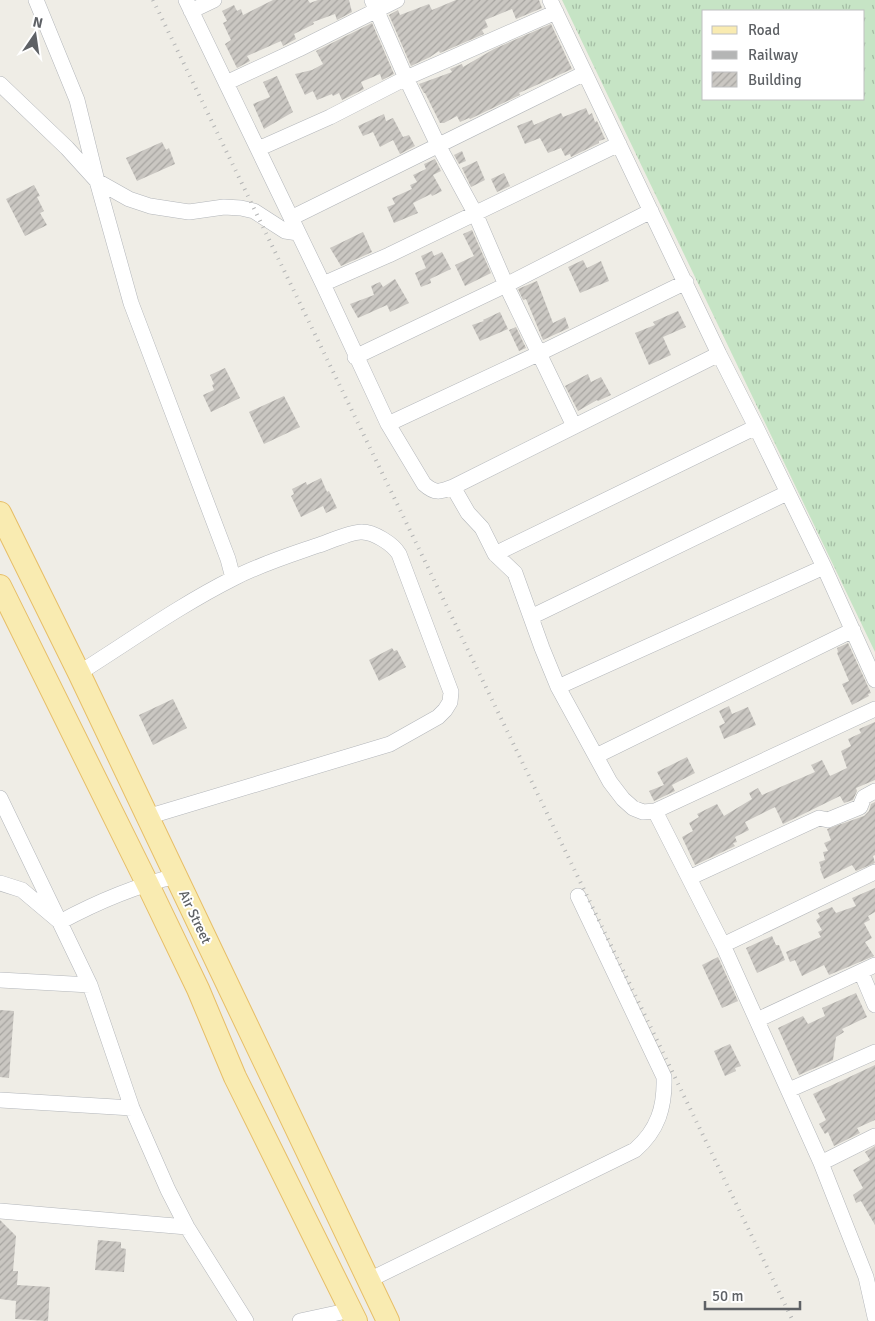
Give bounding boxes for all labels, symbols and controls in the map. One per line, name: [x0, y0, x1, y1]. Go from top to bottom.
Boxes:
north arrow: [10, 10, 60, 60]
legend: [702, 10, 865, 100]
text: N: [31, 13, 44, 32]
text: Road: [748, 21, 780, 39]
text: Railway: [748, 46, 798, 64]
text: Building: [748, 71, 802, 89]
street label: Air Street: [175, 888, 215, 947]
scale bar: [705, 1278, 800, 1310]
text: 50 m: [712, 1287, 743, 1305]

